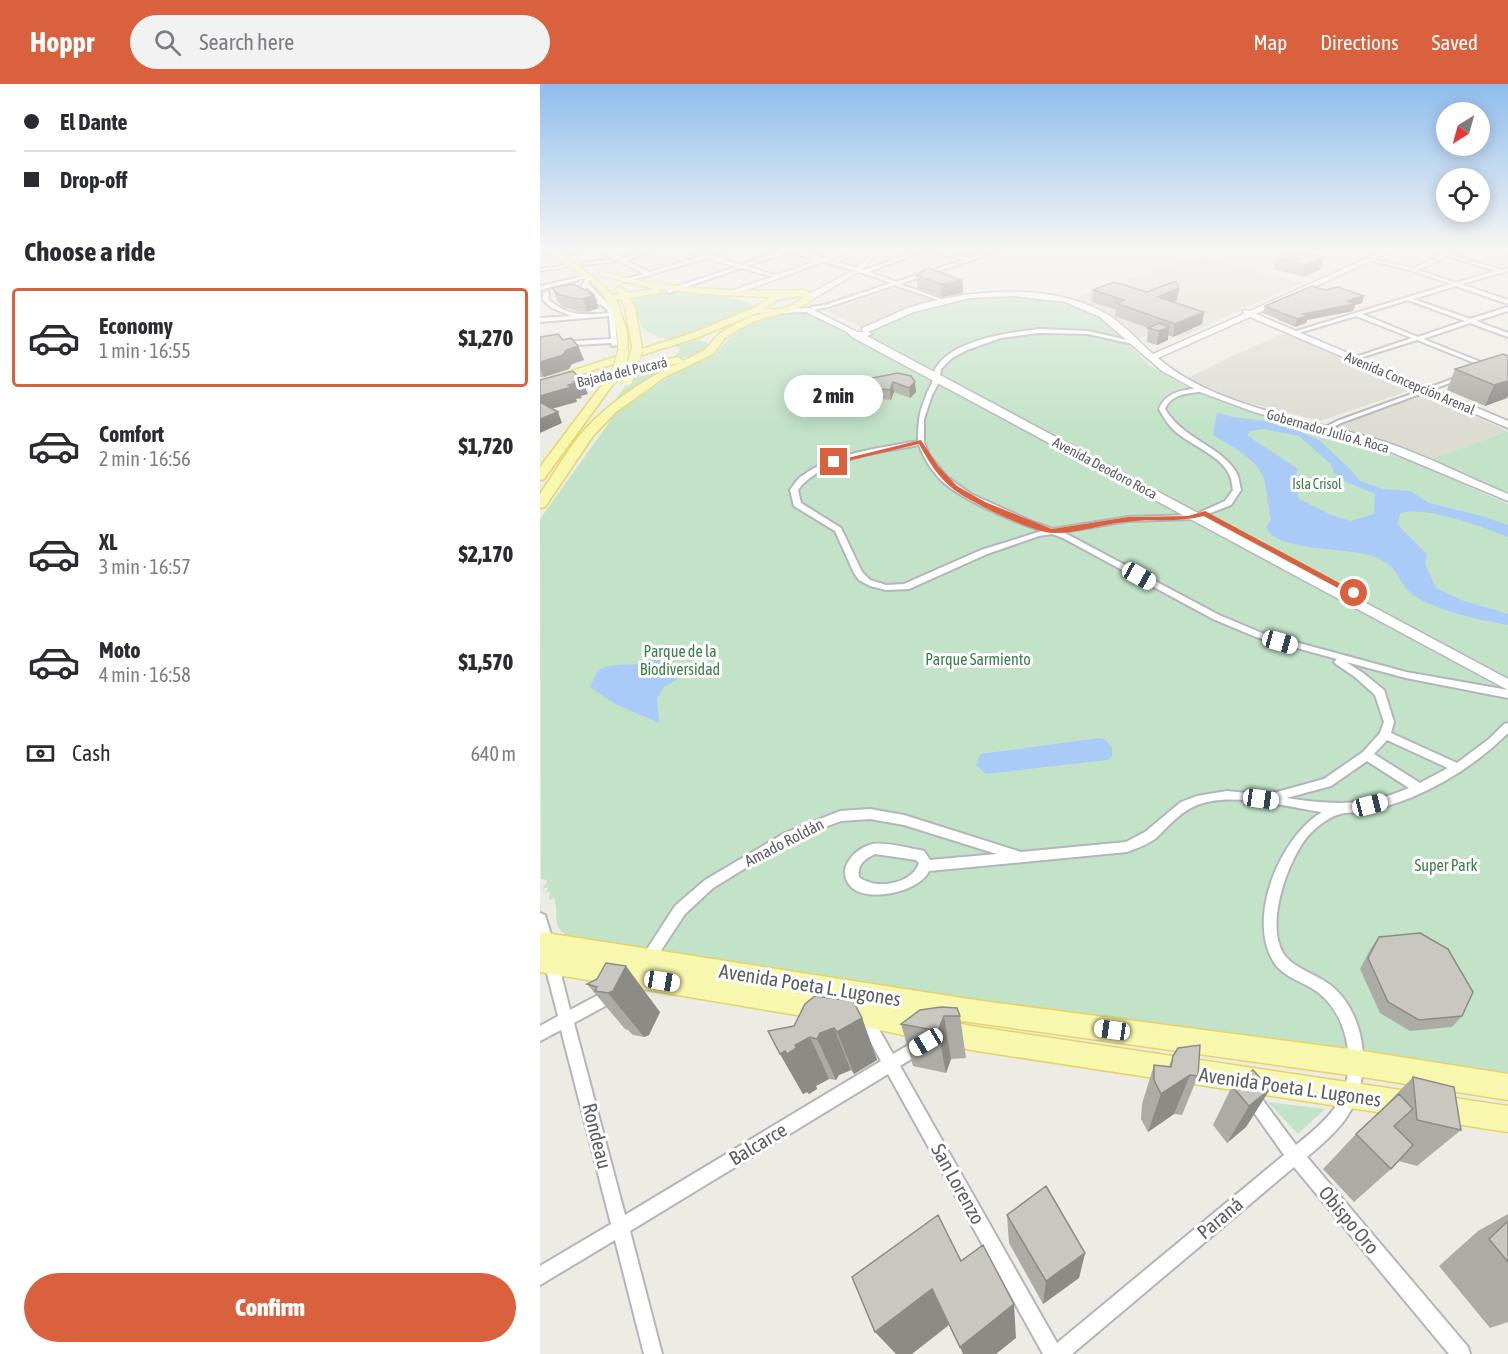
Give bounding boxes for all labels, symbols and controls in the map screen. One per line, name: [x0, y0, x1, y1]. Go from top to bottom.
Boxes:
search box: [130, 15, 550, 69]
text: Hoppr: [30, 26, 94, 58]
icon: search: [151, 26, 184, 59]
text: Search here: [199, 29, 294, 55]
text: Map: [1253, 30, 1287, 54]
text: Directions: [1320, 30, 1399, 54]
text: Saved: [1432, 30, 1478, 54]
north arrow: [1436, 102, 1490, 156]
map controls: [1436, 102, 1490, 222]
text: El Dante: [60, 109, 128, 135]
text: Drop-off: [60, 167, 127, 193]
button: locate: [1436, 168, 1490, 222]
text: Choose a ride: [24, 236, 156, 267]
icon: car: [27, 311, 81, 365]
text: Economy: [99, 313, 173, 339]
text: $1,270: [458, 325, 513, 351]
text: 1 min · 16:55: [99, 339, 191, 362]
street label: Avenida Concepción Arenal: [1343, 348, 1478, 418]
street label: Bajada del Pucará: [575, 354, 669, 390]
callout: 2 min: [784, 375, 884, 417]
text: 2 min: [813, 384, 854, 407]
street label: Gobernador Julio A. Roca: [1265, 406, 1391, 456]
icon: car: [27, 419, 81, 473]
text: Comfort: [99, 421, 164, 447]
text: $1,720: [458, 433, 513, 459]
street label: Avenida Deodoro Roca: [1050, 434, 1160, 502]
text: 2 min · 16:56: [99, 447, 191, 470]
route end: [820, 448, 847, 475]
park label: Isla Crisol: [1292, 476, 1342, 492]
icon: car: [27, 527, 81, 581]
text: XL: [99, 529, 117, 555]
text: $2,170: [458, 541, 513, 567]
text: 3 min · 16:57: [99, 555, 191, 578]
car: [1119, 559, 1159, 593]
route start: [1340, 579, 1367, 606]
car: [1260, 628, 1300, 656]
icon: car: [27, 635, 81, 689]
text: Moto: [99, 637, 141, 663]
park label: Parque de la Biodiversidad: [640, 642, 720, 678]
text: $1,570: [458, 649, 513, 675]
park label: Parque Sarmiento: [925, 650, 1031, 669]
text: 4 min · 16:58: [99, 663, 191, 686]
icon: cash: [24, 737, 57, 770]
text: Cash: [72, 740, 111, 766]
text: 640 m: [471, 742, 516, 765]
car: [1242, 788, 1280, 810]
car: [1350, 792, 1390, 818]
street label: Amado Roldán: [741, 814, 827, 870]
park label: Super Park: [1415, 856, 1477, 875]
street label: Avenida Poeta L. Lugones: [718, 959, 902, 1010]
car: [643, 969, 681, 993]
car: [1093, 1019, 1131, 1041]
car: [906, 1025, 946, 1059]
street label: Avenida Poeta L. Lugones: [1198, 1062, 1383, 1111]
street label: Rondeau: [578, 1101, 617, 1171]
street label: Balcarce: [725, 1117, 791, 1170]
street label: San Lorenzo: [927, 1140, 990, 1228]
street label: Obispo Oro: [1314, 1181, 1384, 1258]
street label: Paraná: [1192, 1192, 1247, 1243]
button: Confirm: [24, 1273, 516, 1342]

